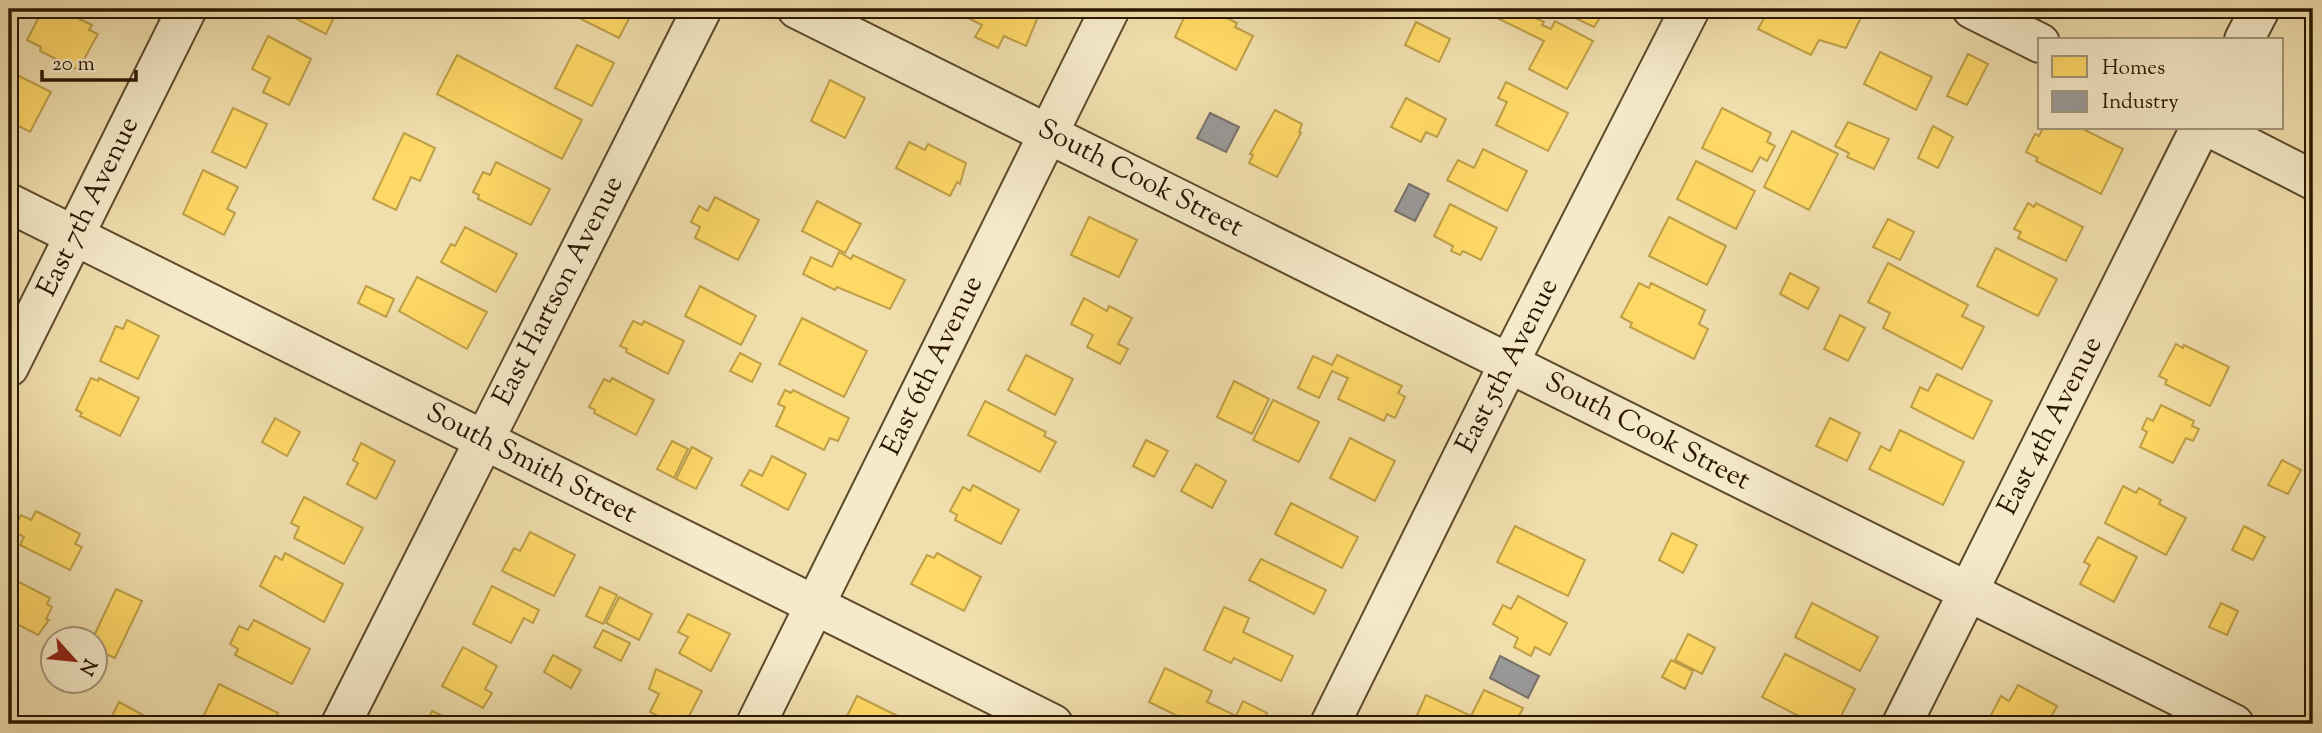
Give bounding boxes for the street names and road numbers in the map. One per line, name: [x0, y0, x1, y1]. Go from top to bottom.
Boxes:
street label: East 7th Avenue: [28, 110, 150, 304]
street label: South Cook Street: [1030, 110, 1250, 248]
street label: East Hartson Avenue: [484, 169, 634, 413]
street label: East 6th Avenue: [872, 269, 994, 463]
street label: East 5th Avenue: [1447, 272, 1569, 460]
street label: East 4th Avenue: [1989, 330, 2113, 522]
street label: South Cook Street: [1537, 363, 1757, 501]
street label: South Smith Street: [419, 394, 644, 535]

